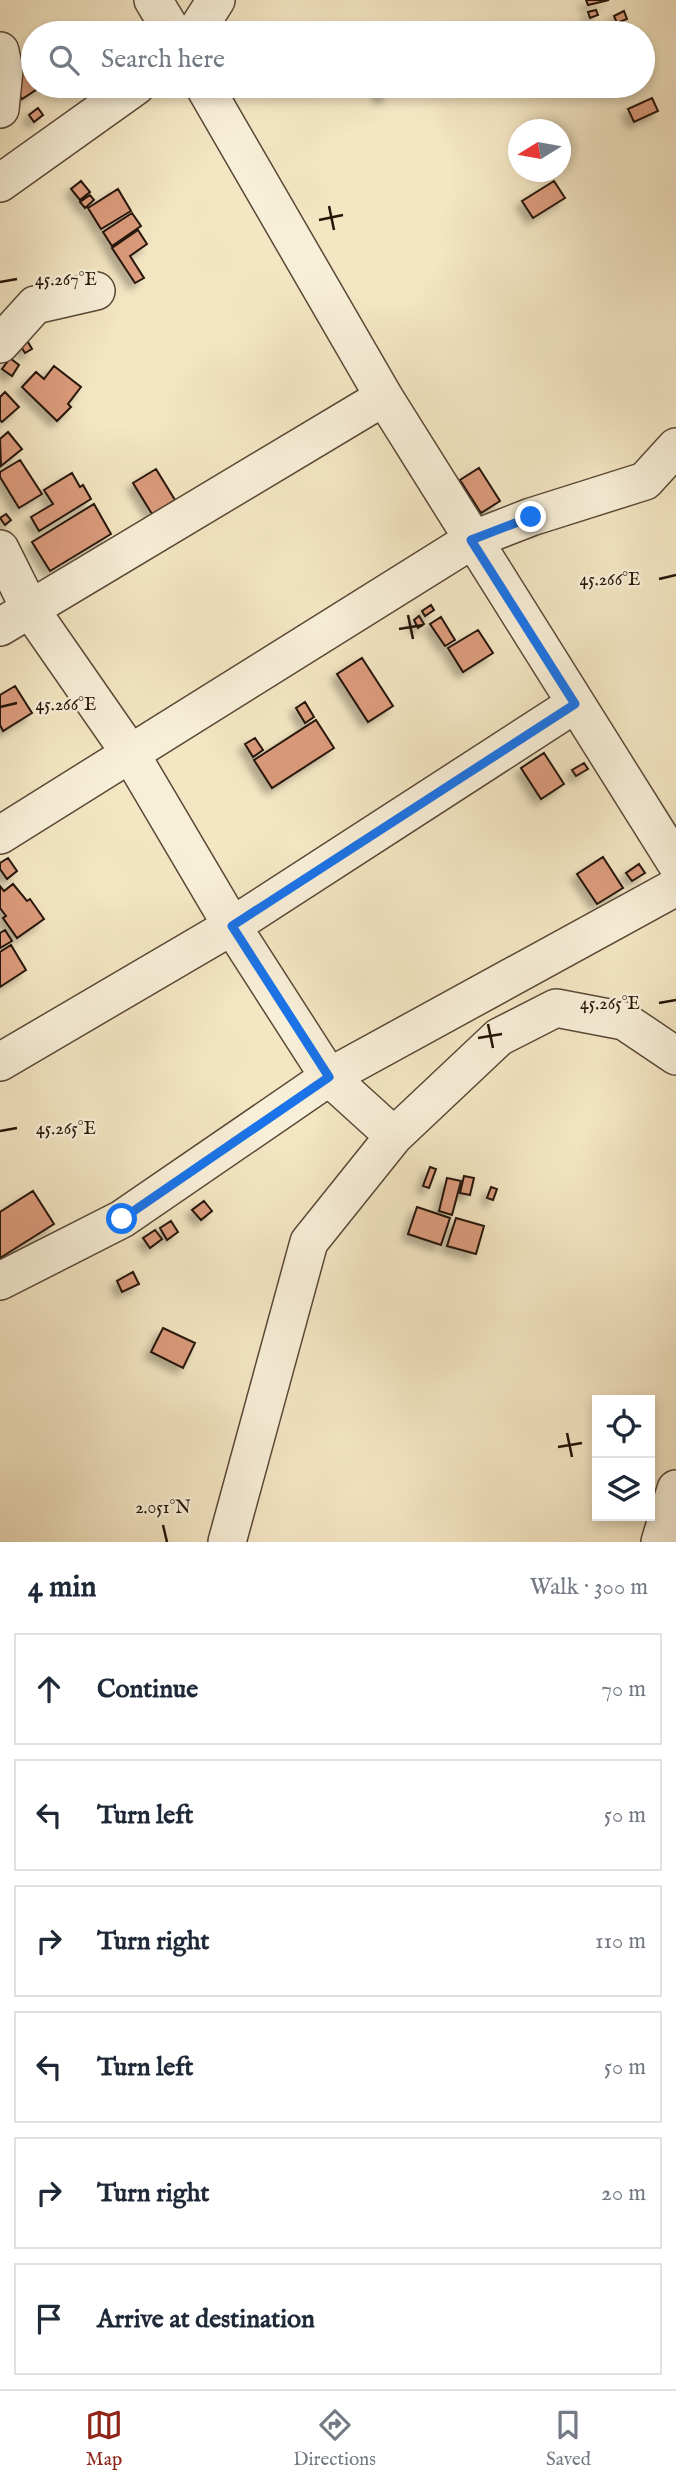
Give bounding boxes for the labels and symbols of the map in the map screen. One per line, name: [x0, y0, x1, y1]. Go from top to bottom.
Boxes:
north arrow: [508, 119, 571, 182]
text: 45.267°E: [35, 269, 97, 292]
route end: [515, 501, 546, 532]
text: 45.266°E: [580, 569, 640, 592]
text: 45.266°E: [36, 694, 96, 717]
text: 45.265°E: [580, 993, 640, 1016]
text: 45.265°E: [36, 1118, 96, 1141]
route start: [106, 1203, 137, 1234]
text: 2.051°N: [135, 1497, 191, 1520]

